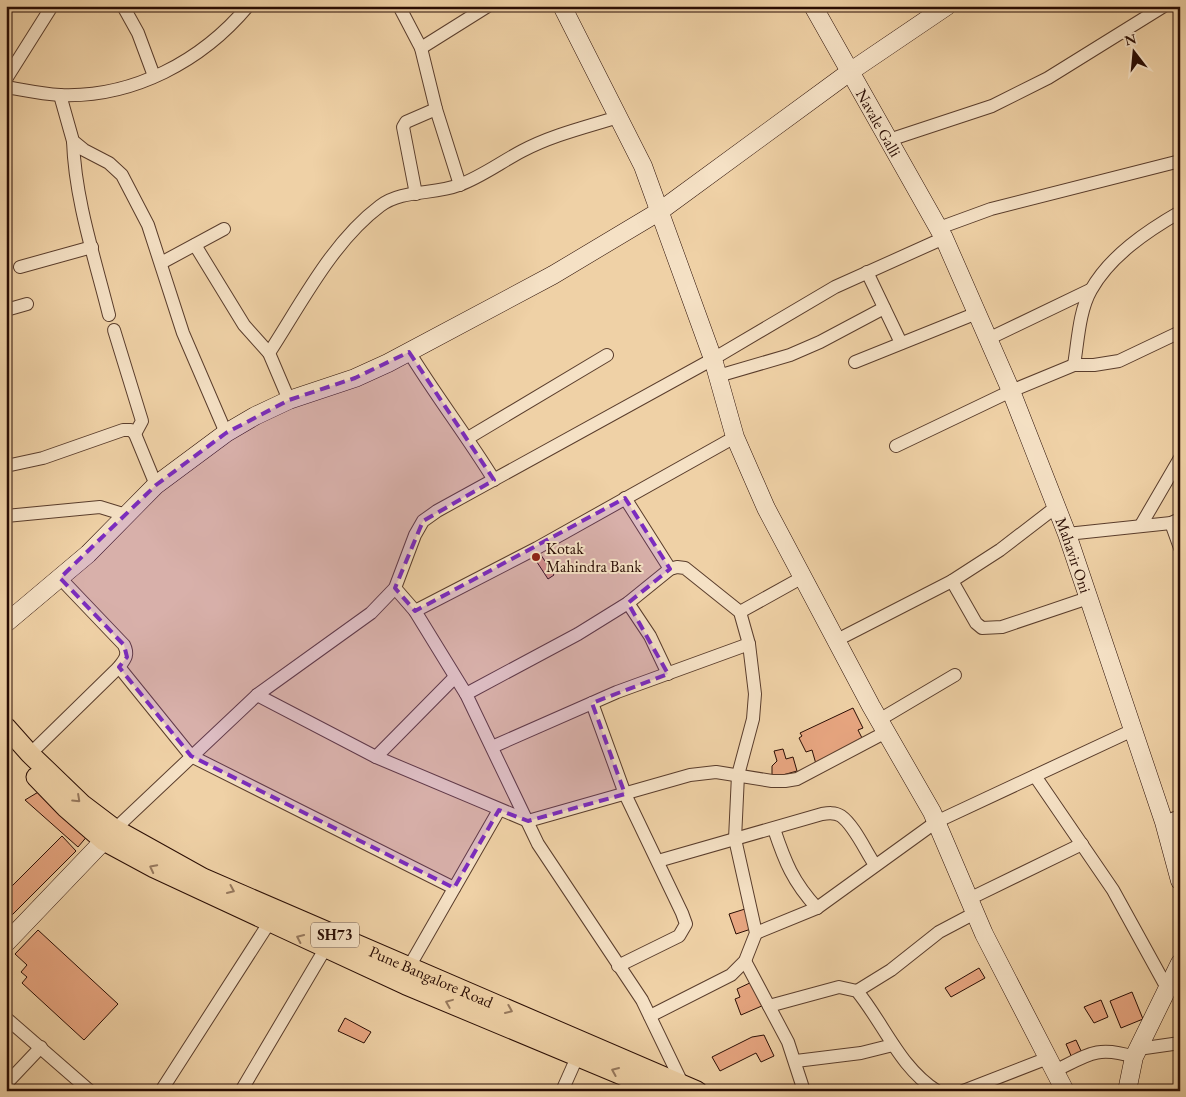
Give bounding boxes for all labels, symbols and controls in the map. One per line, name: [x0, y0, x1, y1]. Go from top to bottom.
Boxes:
north arrow: [1108, 28, 1158, 78]
text: N: [1122, 29, 1139, 50]
street label: Navale Galli: [851, 85, 906, 161]
street label: Mahavir Oni: [1050, 514, 1096, 596]
place label: Kotak Mahindra Bank: [546, 538, 642, 577]
marker: Kotak Mahindra Bank: [530, 551, 542, 563]
one-way arrow: [71, 793, 80, 802]
one-way arrow: [150, 864, 159, 874]
one-way arrow: [226, 884, 235, 895]
road number: SH73: [311, 922, 359, 948]
one-way arrow: [296, 933, 305, 944]
street label: Pune Bangalore Road: [366, 941, 497, 1013]
one-way arrow: [445, 998, 454, 1009]
one-way arrow: [504, 1004, 513, 1015]
one-way arrow: [611, 1067, 620, 1078]

